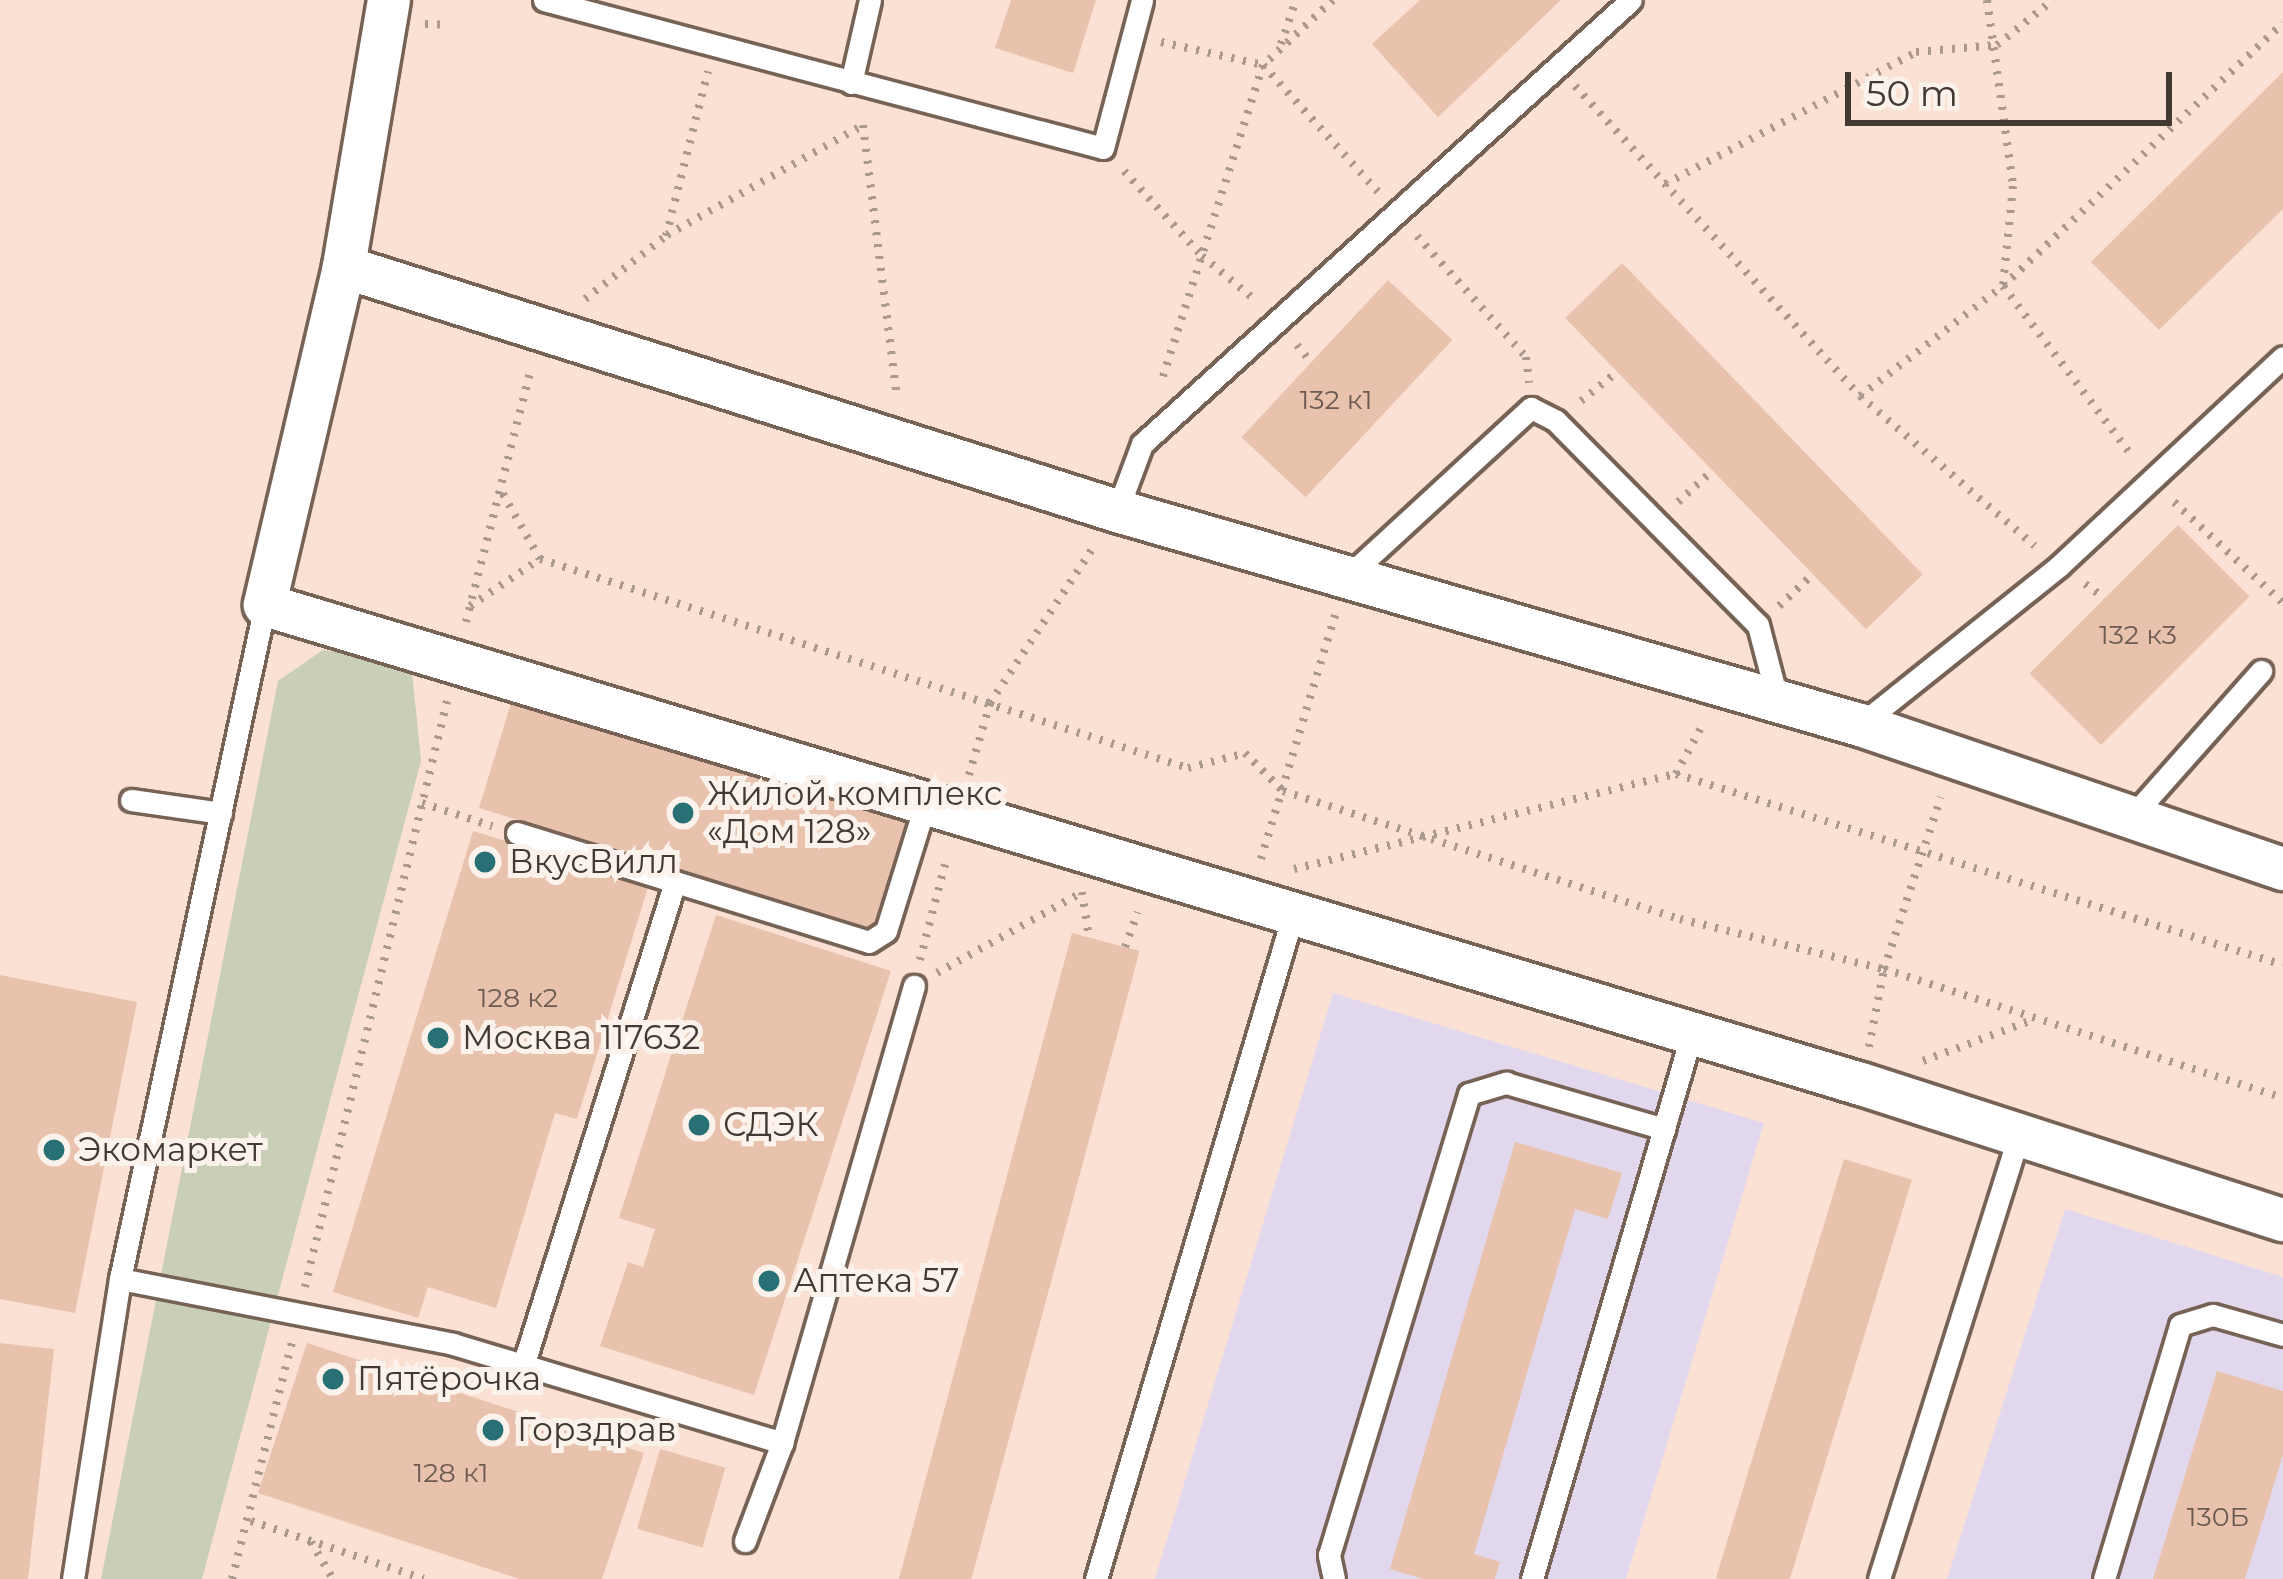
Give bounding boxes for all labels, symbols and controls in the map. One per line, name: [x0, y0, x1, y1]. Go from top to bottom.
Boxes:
scale bar: [1851, 48, 2178, 122]
text: 50 m: [1866, 71, 1958, 115]
house number: 132 к1: [1300, 384, 1372, 416]
house number: 132 к3: [2099, 619, 2177, 651]
place label: Жилой комплекс «Дом 128»: [707, 774, 1002, 852]
marker: Жилой комплекс «Дом 128»: [670, 800, 696, 826]
place label: ВкусВилл: [509, 842, 678, 882]
marker: ВкусВилл: [472, 849, 498, 875]
house number: 128 к2: [478, 982, 558, 1014]
place label: Москва 117632: [462, 1018, 700, 1058]
marker: Москва 117632: [425, 1025, 451, 1051]
place label: СДЭК: [723, 1105, 819, 1145]
marker: СДЭК: [686, 1112, 712, 1138]
place label: Экомаркет: [78, 1130, 263, 1170]
marker: Экомаркет: [41, 1137, 67, 1163]
place label: Аптека 57: [793, 1261, 959, 1301]
marker: Аптека 57: [756, 1268, 782, 1294]
place label: Пятёрочка: [357, 1359, 541, 1399]
marker: Пятёрочка: [320, 1366, 346, 1392]
place label: Горздрав: [517, 1410, 676, 1450]
marker: Горздрав: [480, 1417, 506, 1443]
house number: 128 к1: [414, 1457, 488, 1489]
house number: 130Б: [2187, 1501, 2249, 1533]

